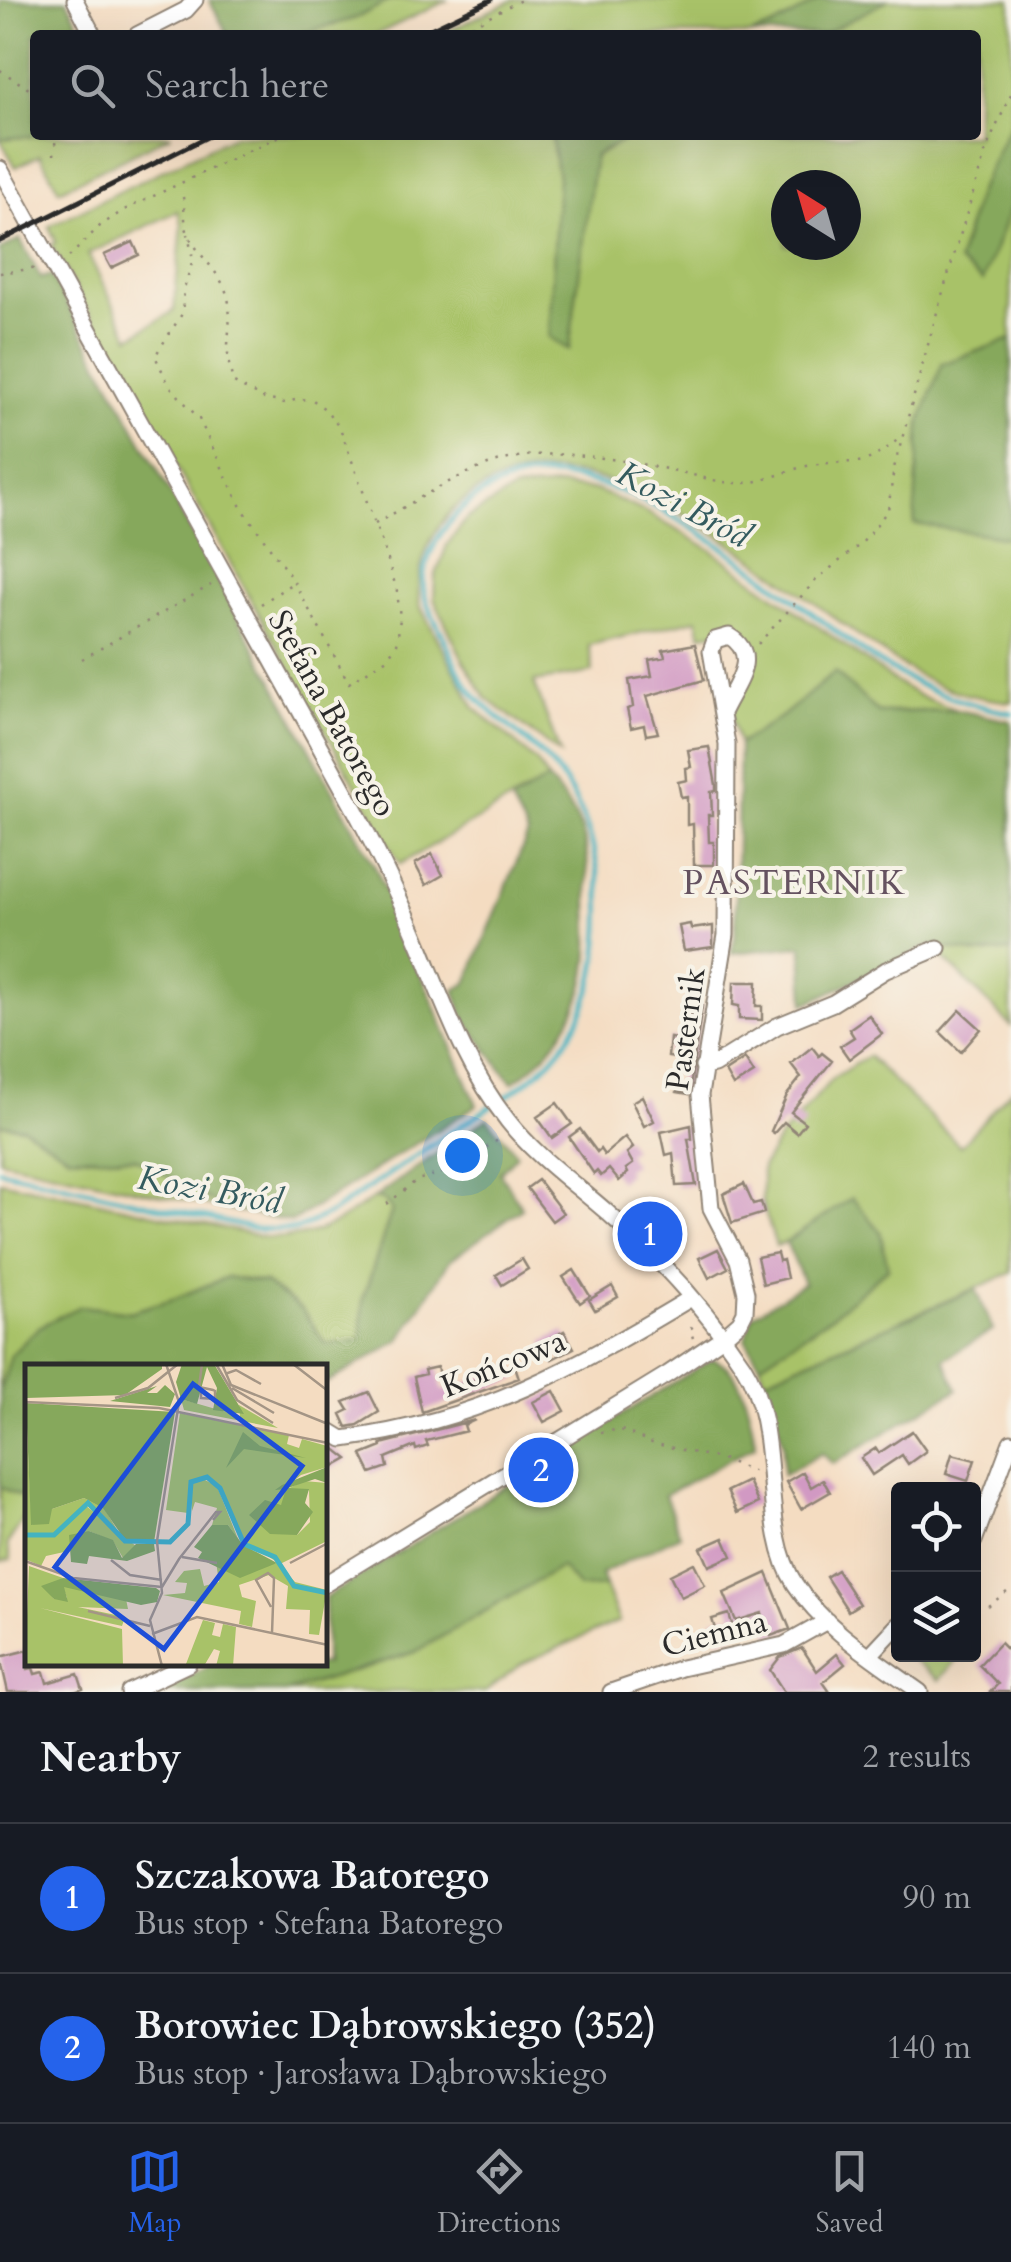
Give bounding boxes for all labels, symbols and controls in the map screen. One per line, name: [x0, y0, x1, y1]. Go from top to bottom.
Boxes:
search box: [30, 30, 981, 140]
icon: search: [65, 58, 120, 113]
text: Search here: [145, 59, 329, 111]
north arrow: [771, 170, 861, 260]
water label: Kozi Bród: [608, 450, 761, 561]
street label: Stefana Batorego: [257, 603, 407, 824]
district label: PASTERNIK: [683, 859, 908, 907]
street label: Pasternik: [656, 965, 716, 1094]
your location: [437, 1130, 488, 1181]
water label: Kozi Bród: [134, 1154, 288, 1227]
pin: 1: [618, 1196, 682, 1272]
street label: Końcowa: [435, 1319, 572, 1409]
inset map: [25, 1364, 328, 1667]
pin: 2: [508, 1432, 574, 1508]
map controls: [891, 1482, 981, 1662]
button: locate: [891, 1482, 981, 1572]
button: layers: [891, 1572, 981, 1662]
street label: Ciemna: [657, 1600, 772, 1668]
text: Nearby: [40, 1729, 182, 1786]
text: 2 results: [863, 1735, 971, 1779]
text: Szczakowa Batorego: [135, 1850, 489, 1902]
text: 1: [64, 1876, 81, 1920]
text: 90 m: [903, 1876, 971, 1920]
text: Bus stop · Stefana Batorego: [135, 1902, 503, 1946]
text: Borowiec Dąbrowskiego (352): [135, 2000, 656, 2052]
text: 2: [64, 2026, 81, 2070]
text: 140 m: [886, 2026, 971, 2070]
text: Bus stop · Jarosława Dąbrowskiego: [135, 2052, 607, 2096]
tab: Map: [127, 2144, 182, 2242]
tab: Directions: [437, 2144, 561, 2242]
tab: Saved: [816, 2144, 884, 2242]

